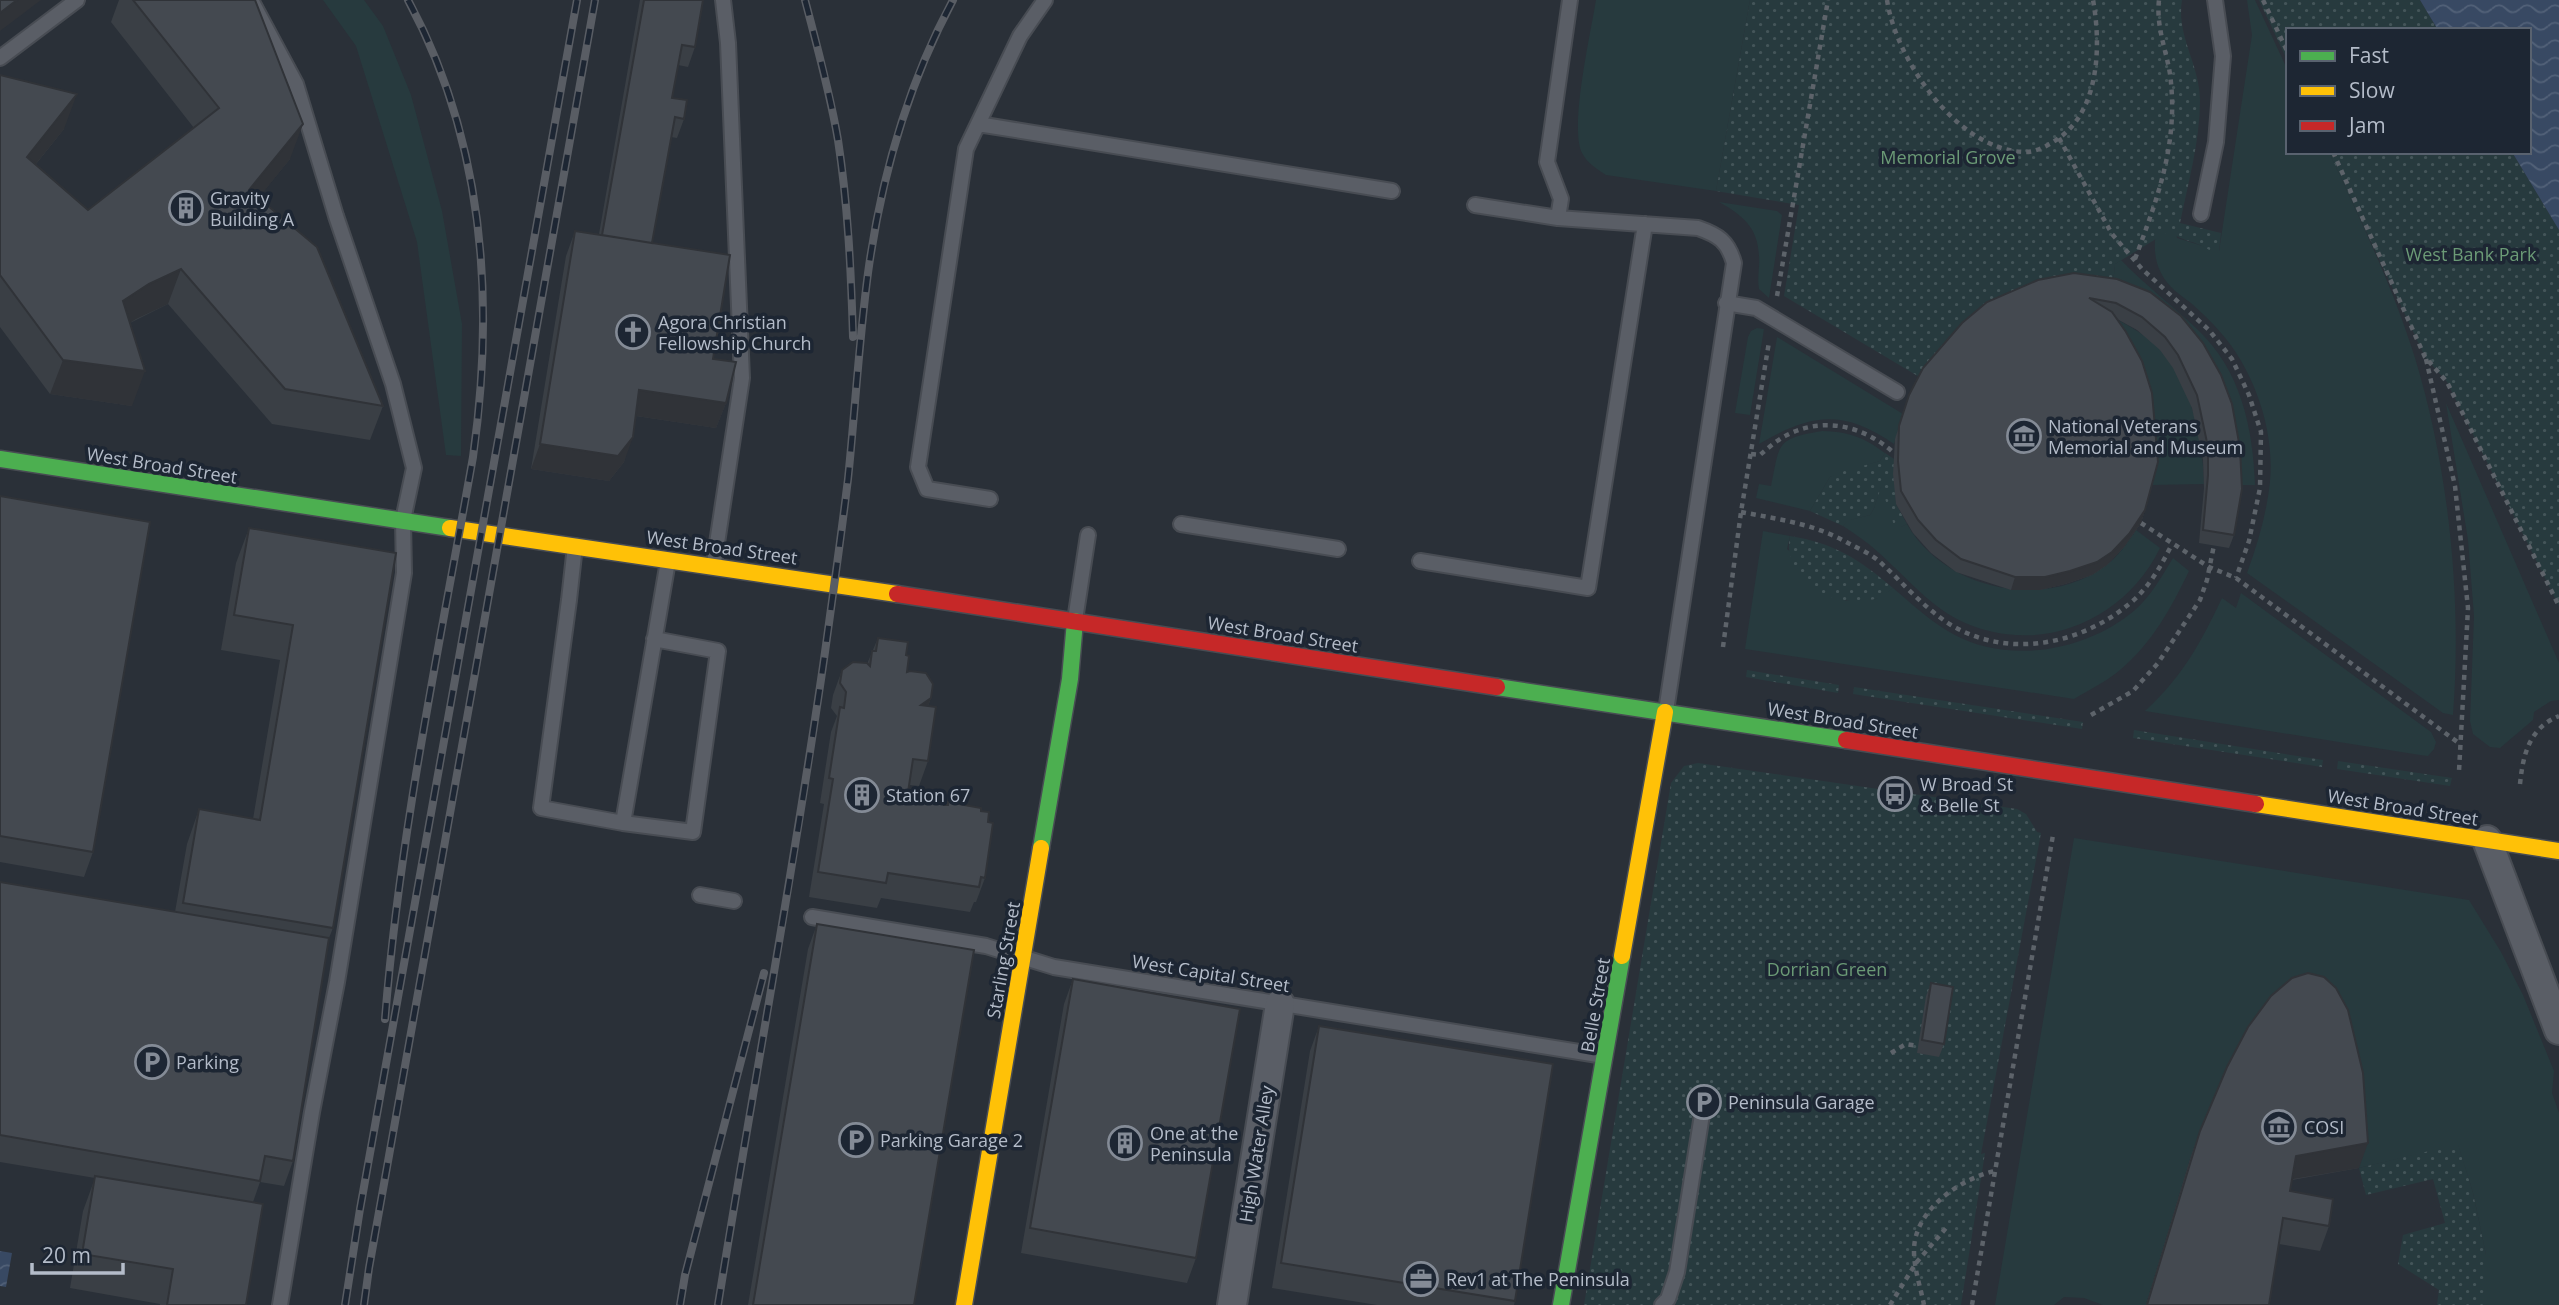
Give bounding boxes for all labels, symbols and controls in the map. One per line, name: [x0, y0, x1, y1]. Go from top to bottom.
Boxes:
legend: [2286, 28, 2531, 154]
text: Fast: [2349, 41, 2389, 69]
text: Slow: [2349, 76, 2395, 104]
text: Jam: [2347, 111, 2386, 139]
park label: Memorial Grove: [1880, 145, 2016, 169]
place label: Gravity Building A: [210, 186, 295, 231]
building icon: Gravity Building A: [167, 189, 205, 227]
park label: West Bank Park: [2406, 242, 2537, 266]
place label: Agora Christian Fellowship Church: [658, 310, 812, 355]
church icon: Agora Christian Fellowship Church: [614, 313, 652, 351]
place label: National Veterans Memorial and Museum: [2048, 414, 2243, 459]
museum icon: National Veterans Memorial and Museum: [2005, 417, 2043, 455]
street label: West Broad Street: [85, 441, 239, 489]
street label: West Broad Street: [645, 525, 799, 569]
street label: West Broad Street: [1206, 610, 1360, 658]
street label: West Broad Street: [1766, 696, 1920, 744]
place label: W Broad St & Belle St: [1920, 772, 2013, 817]
bus stop icon: W Broad St & Belle St: [1876, 775, 1914, 813]
building icon: Station 67: [843, 776, 881, 814]
place label: Station 67: [886, 783, 970, 807]
street label: West Broad Street: [2326, 783, 2480, 831]
street label: Starling Street: [981, 900, 1025, 1020]
street label: West Capital Street: [1130, 949, 1292, 997]
street label: Belle Street: [1575, 956, 1615, 1054]
park label: Dorrian Green: [1767, 957, 1887, 981]
parking icon: Parking: [133, 1043, 171, 1081]
place label: Parking: [176, 1050, 239, 1074]
street label: High Water Alley: [1233, 1083, 1279, 1224]
parking icon: Peninsula Garage: [1685, 1083, 1723, 1121]
place label: Peninsula Garage: [1728, 1090, 1875, 1114]
museum icon: COSI: [2260, 1108, 2298, 1146]
place label: COSI: [2304, 1115, 2344, 1139]
parking icon: Parking Garage 2: [837, 1121, 875, 1159]
place label: One at the Peninsula: [1150, 1121, 1238, 1166]
building icon: One at the Peninsula: [1106, 1124, 1144, 1162]
place label: Parking Garage 2: [880, 1128, 1023, 1152]
scale bar: [32, 1232, 122, 1276]
text: 20 m: [42, 1241, 91, 1269]
office icon: Rev1 at The Peninsula: [1402, 1260, 1440, 1298]
place label: Rev1 at The Peninsula: [1446, 1267, 1630, 1291]

